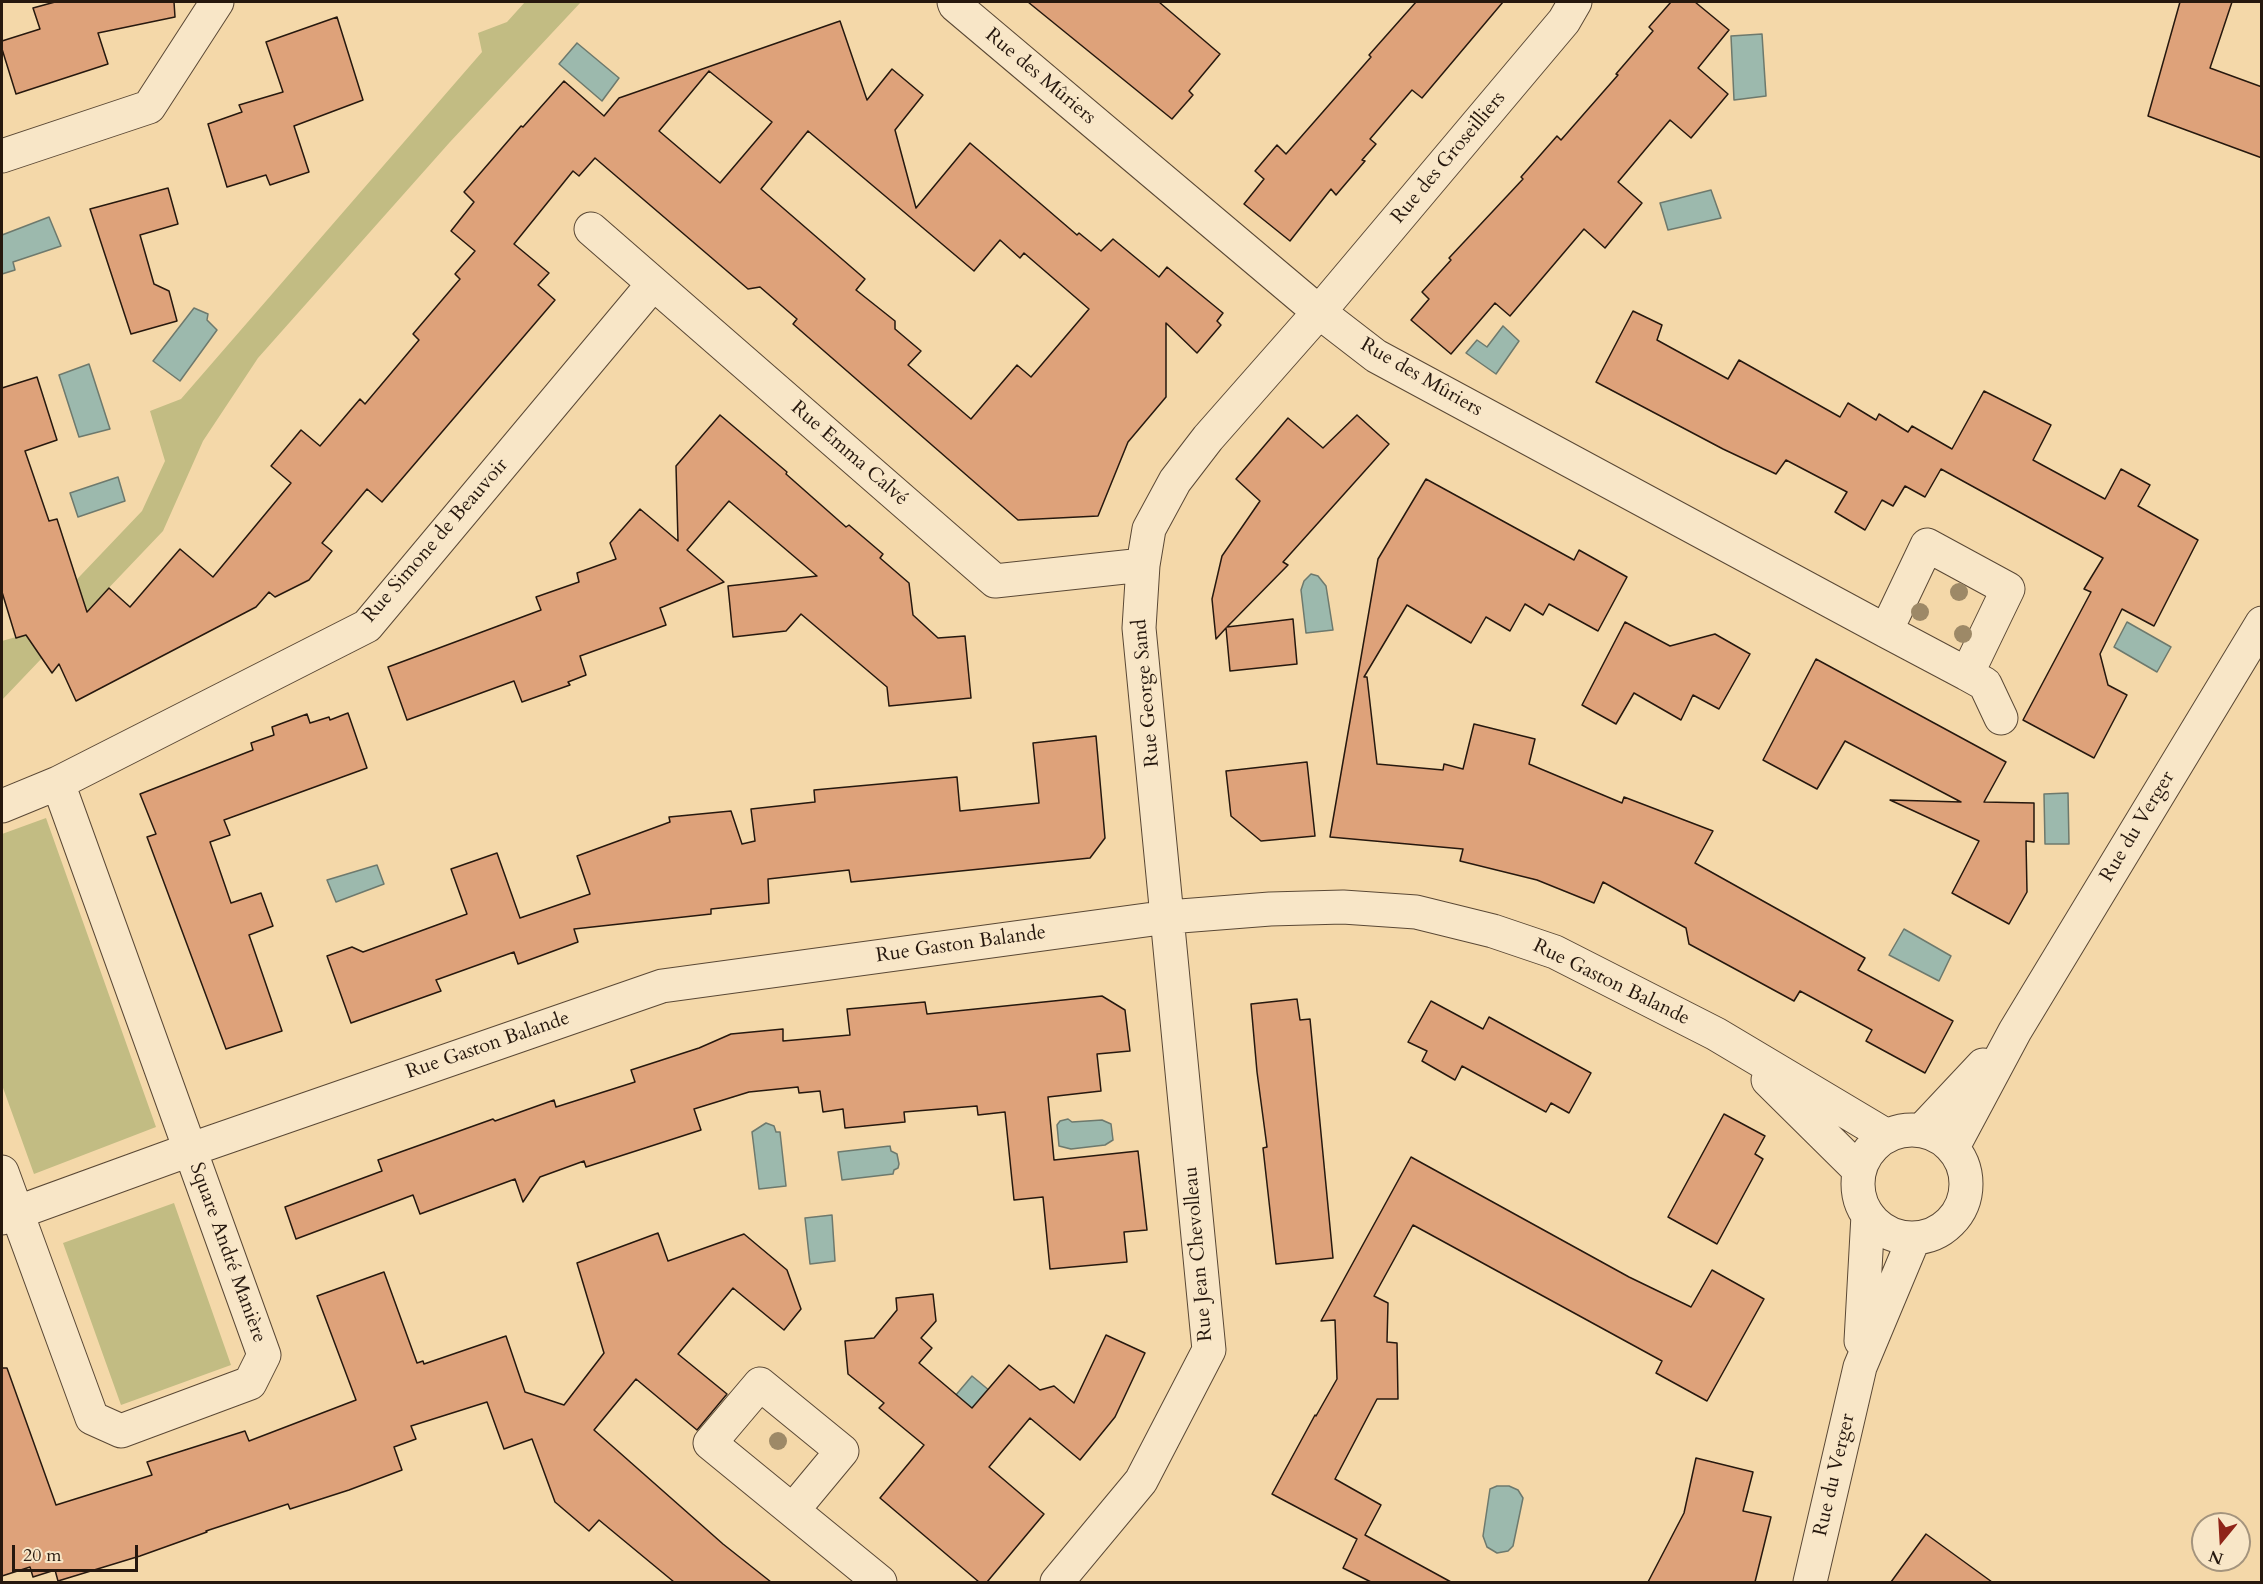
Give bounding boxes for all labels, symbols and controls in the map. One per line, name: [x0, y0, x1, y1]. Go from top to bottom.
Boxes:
street label: Rue des Mûriers: [980, 24, 1100, 130]
street label: Rue des Groseilliers: [1387, 87, 1511, 229]
street label: Rue des Mûriers: [1356, 333, 1486, 423]
street label: Rue Emma Calvé: [785, 396, 913, 512]
street label: Rue Simone de Beauvoir: [358, 454, 514, 628]
street label: Rue George Sand: [1129, 618, 1165, 768]
street label: Rue du Verger: [2096, 767, 2180, 887]
street label: Rue Gaston Balande: [874, 921, 1048, 969]
street label: Rue Gaston Balande: [1529, 935, 1693, 1031]
street label: Rue Gaston Balande: [403, 1007, 573, 1085]
street label: Square André Manière: [183, 1160, 271, 1346]
street label: Rue Jean Chevolleau: [1179, 1165, 1219, 1343]
street label: Rue du Verger: [1809, 1411, 1861, 1539]
north arrow: [2191, 1512, 2251, 1572]
scale bar: [15, 1533, 141, 1571]
text: 20 m: [23, 1543, 62, 1568]
text: N: [2206, 1545, 2226, 1570]

